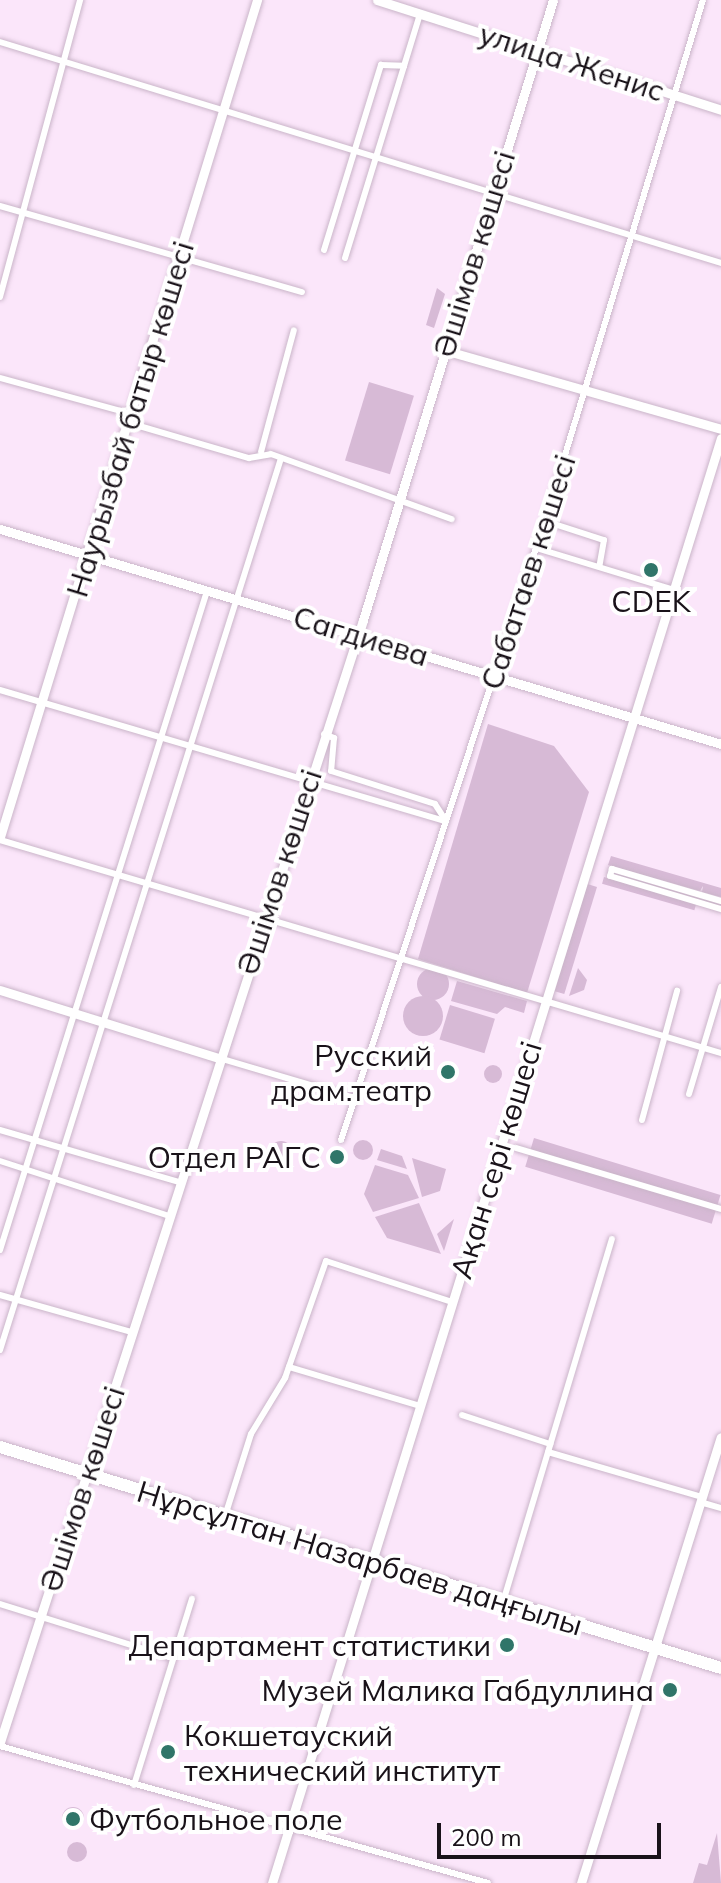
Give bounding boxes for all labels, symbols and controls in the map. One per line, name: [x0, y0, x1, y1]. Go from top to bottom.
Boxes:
street label: улица Женис: [475, 15, 669, 109]
street label: Әшімов көшесі: [426, 146, 522, 362]
street label: Наурызбай батыр көшесі: [59, 237, 201, 601]
street label: Сабатаев көшесі: [473, 450, 583, 694]
marker: CDEK: [642, 561, 660, 579]
place label: CDEK: [611, 583, 691, 619]
street label: Сагдиева: [289, 598, 433, 674]
street label: Әшімов көшесі: [229, 765, 329, 979]
place label: Русский драм.театр: [271, 1037, 432, 1108]
street label: Ақан сері көшесі: [443, 1037, 549, 1283]
marker: Русский драм.театр: [439, 1063, 457, 1081]
place label: Отдел РАГС: [148, 1139, 321, 1175]
marker: Отдел РАГС: [328, 1148, 346, 1166]
street label: Әшімов көшесі: [32, 1382, 132, 1596]
street label: Нұрсұлтан Назарбаев даңғылы: [133, 1473, 587, 1643]
place label: Департамент статистики: [128, 1627, 491, 1663]
marker: Департамент статистики: [498, 1636, 516, 1654]
place label: Музей Малика Габдуллина: [262, 1672, 654, 1708]
marker: Музей Малика Габдуллина: [661, 1681, 679, 1699]
place label: Кокшетауский технический институт: [184, 1717, 500, 1788]
marker: Кокшетауский технический институт: [159, 1743, 177, 1761]
place label: Футбольное поле: [89, 1801, 343, 1837]
scale bar: [441, 1807, 665, 1857]
marker: Футбольное поле: [64, 1810, 82, 1828]
text: 200 m: [451, 1822, 522, 1852]

